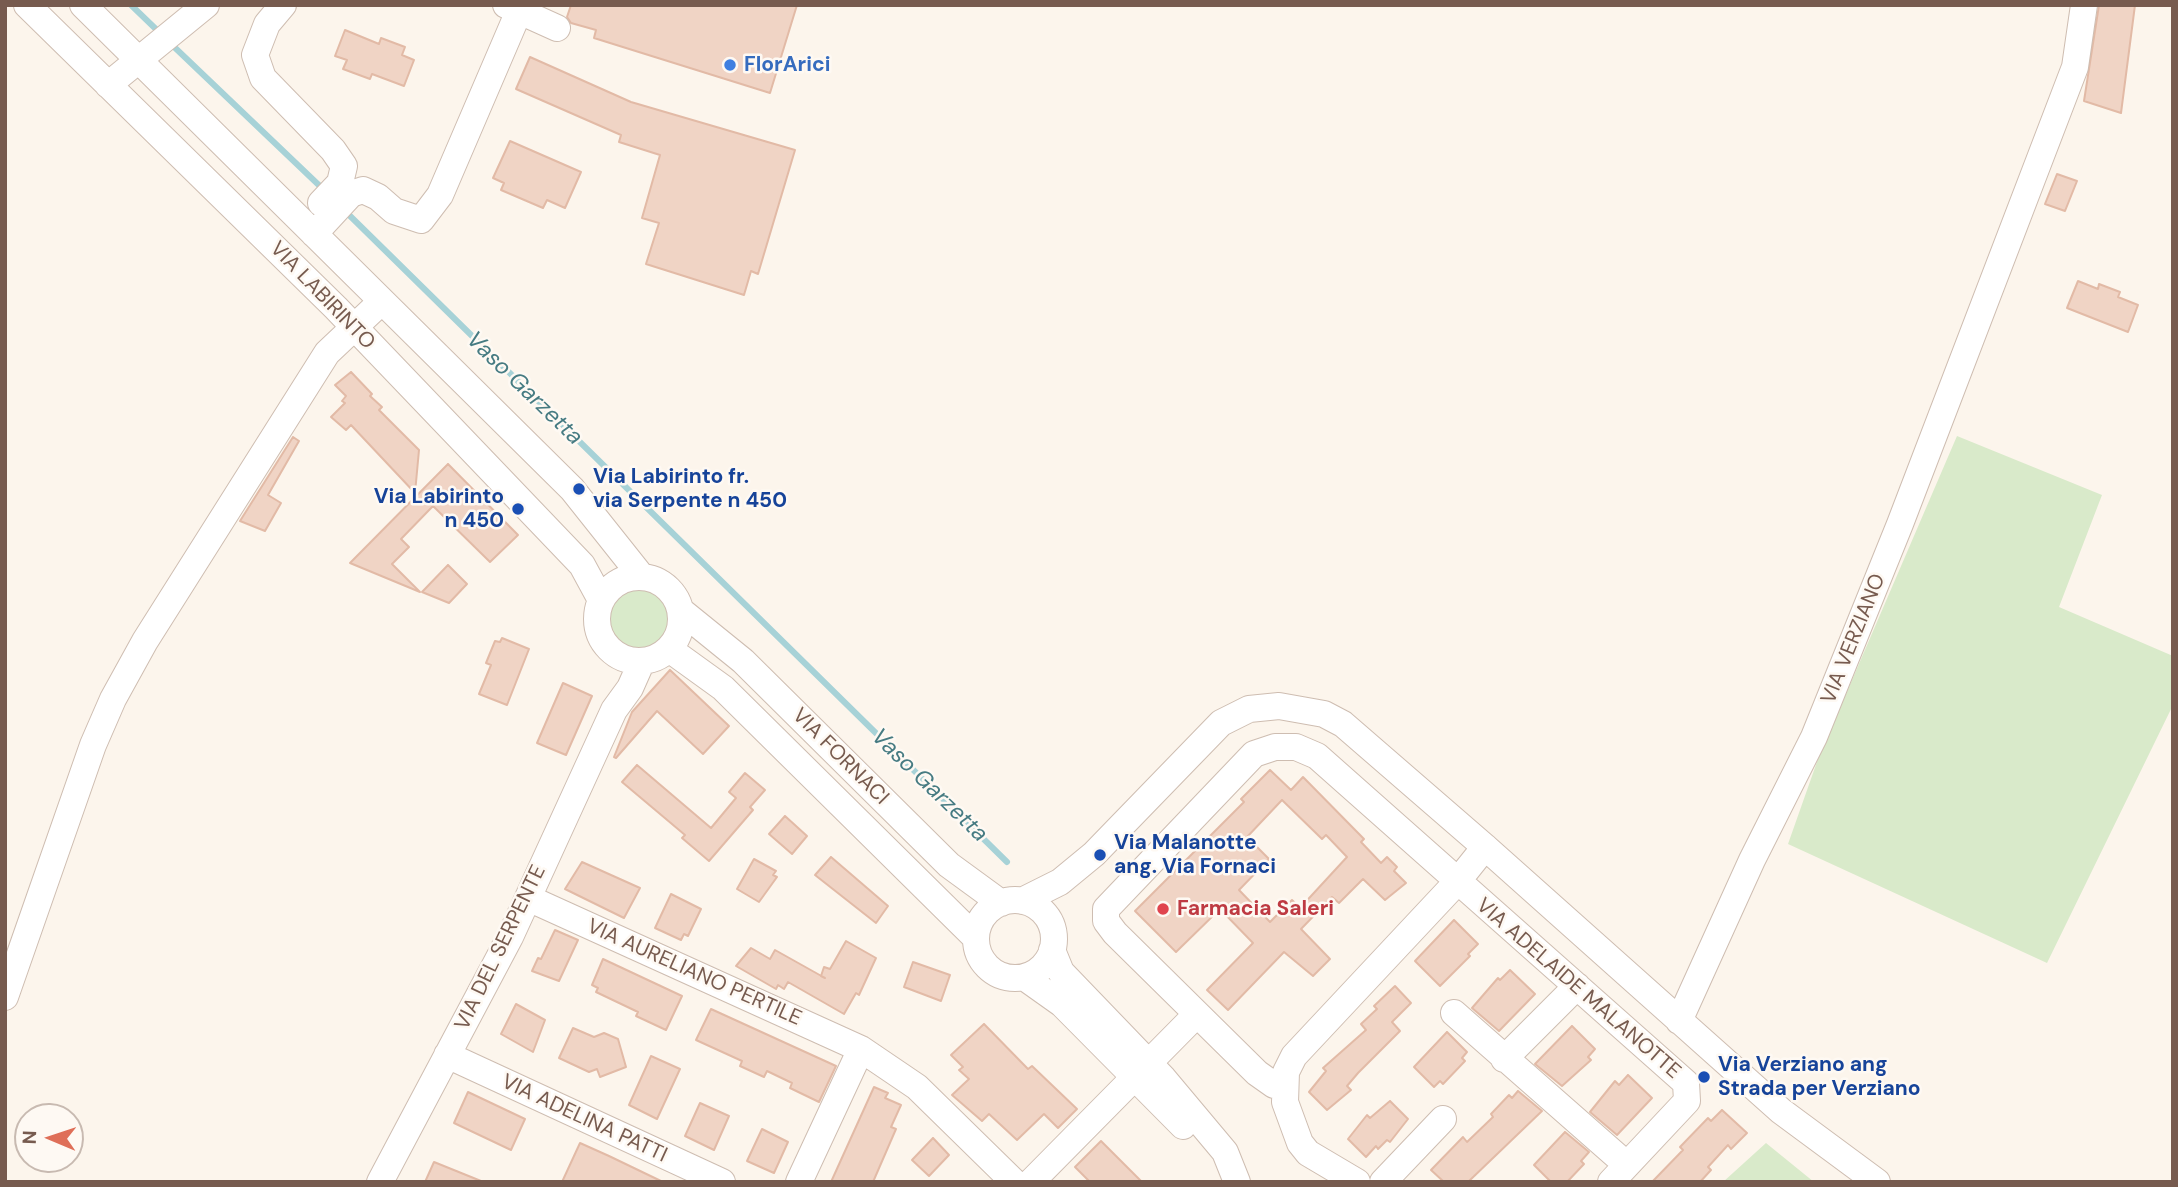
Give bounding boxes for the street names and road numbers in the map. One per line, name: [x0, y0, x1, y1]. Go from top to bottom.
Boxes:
street label: VIA LABIRINTO: [264, 237, 380, 355]
street label: VIA VERZIANO: [1816, 570, 1892, 708]
street label: VIA FORNACI: [787, 704, 893, 810]
street label: VIA DEL SERPENTE: [450, 862, 552, 1034]
street label: VIA ADELAIDE MALANOTTE: [1471, 893, 1685, 1085]
street label: VIA AURELIANO PERTILE: [583, 914, 805, 1032]
street label: VIA ADELINA PATTI: [497, 1070, 671, 1168]

